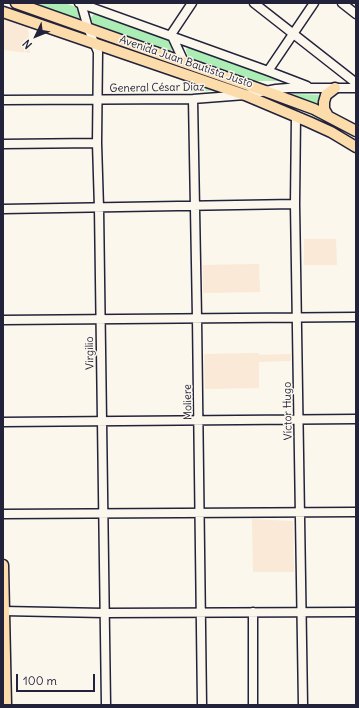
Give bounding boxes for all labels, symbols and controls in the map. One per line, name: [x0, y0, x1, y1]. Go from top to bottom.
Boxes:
north arrow: [16, 16, 56, 56]
street label: Avenida Juan Bautista Justo: [118, 33, 254, 91]
text: N: [20, 37, 35, 52]
street label: General César Díaz: [109, 81, 205, 95]
street label: Virgilio: [83, 336, 97, 370]
street label: Víctor Hugo: [281, 382, 295, 440]
street label: Moliere: [181, 384, 195, 420]
scale bar: [18, 666, 97, 692]
text: 100 m: [23, 673, 57, 688]

